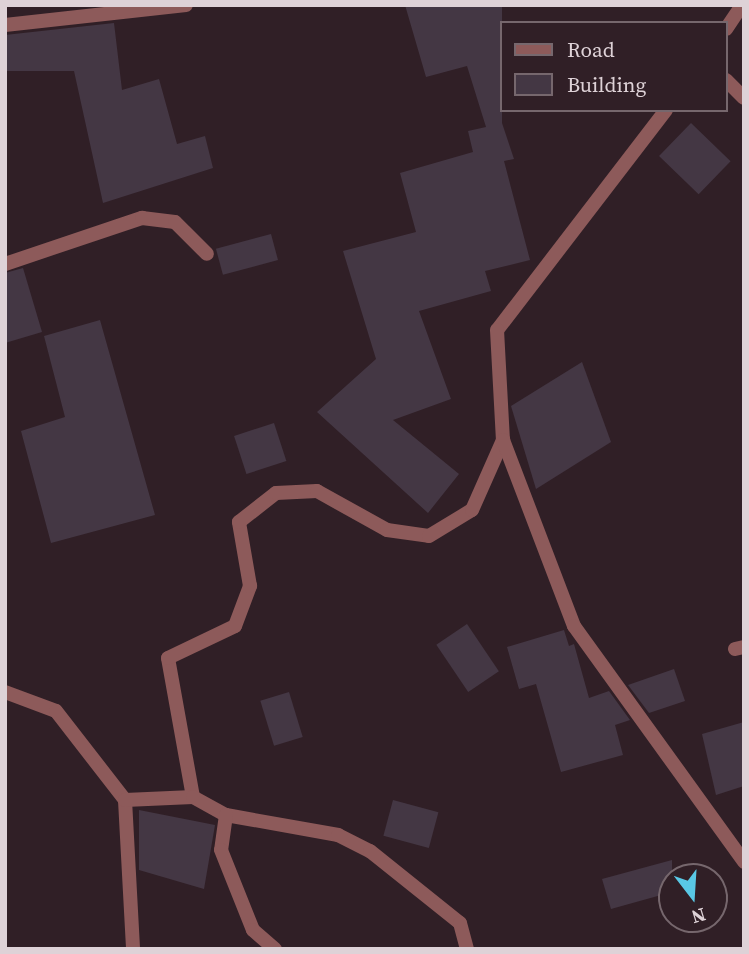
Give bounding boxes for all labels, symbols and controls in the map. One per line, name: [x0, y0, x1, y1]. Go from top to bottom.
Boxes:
legend: [500, 21, 728, 112]
text: Road: [567, 35, 615, 64]
text: Building: [567, 70, 646, 99]
north arrow: [658, 863, 728, 933]
text: N: [688, 902, 709, 931]

